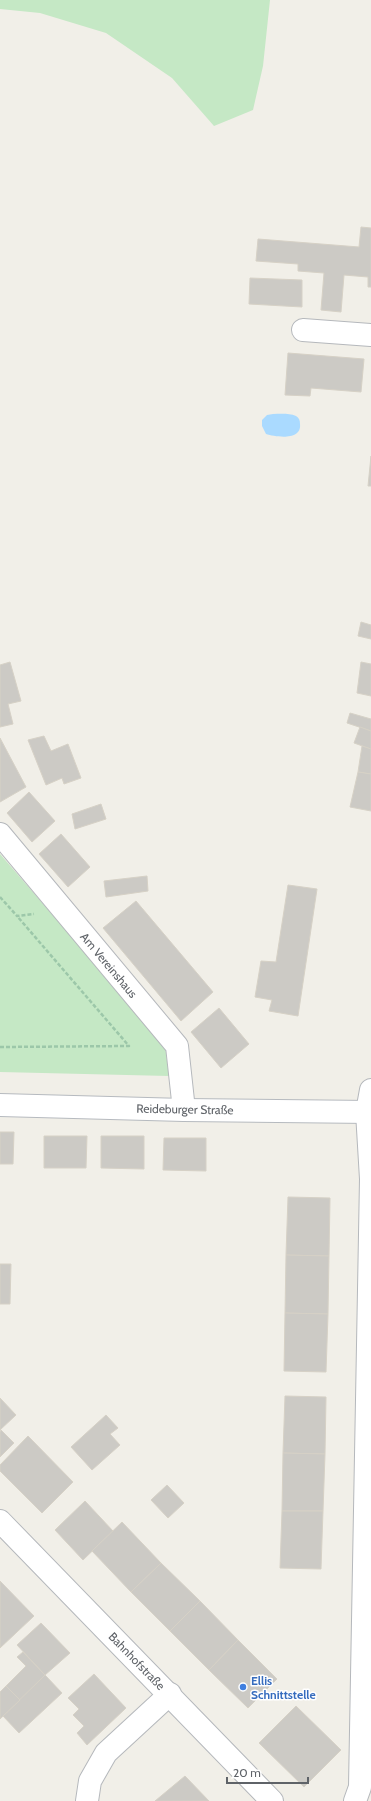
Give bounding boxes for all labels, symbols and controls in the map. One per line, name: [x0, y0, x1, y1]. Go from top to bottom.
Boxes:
street label: Am Vereinshaus: [77, 929, 141, 1001]
street label: Reideburger Straße: [136, 1101, 234, 1117]
street label: Bahnhofstraße: [106, 1629, 168, 1693]
place label: Ellis Schnittstelle: [251, 1673, 316, 1702]
marker: Ellis Schnittstelle: [238, 1682, 248, 1692]
scale bar: [227, 1759, 308, 1785]
text: 20 m: [233, 1765, 261, 1780]

